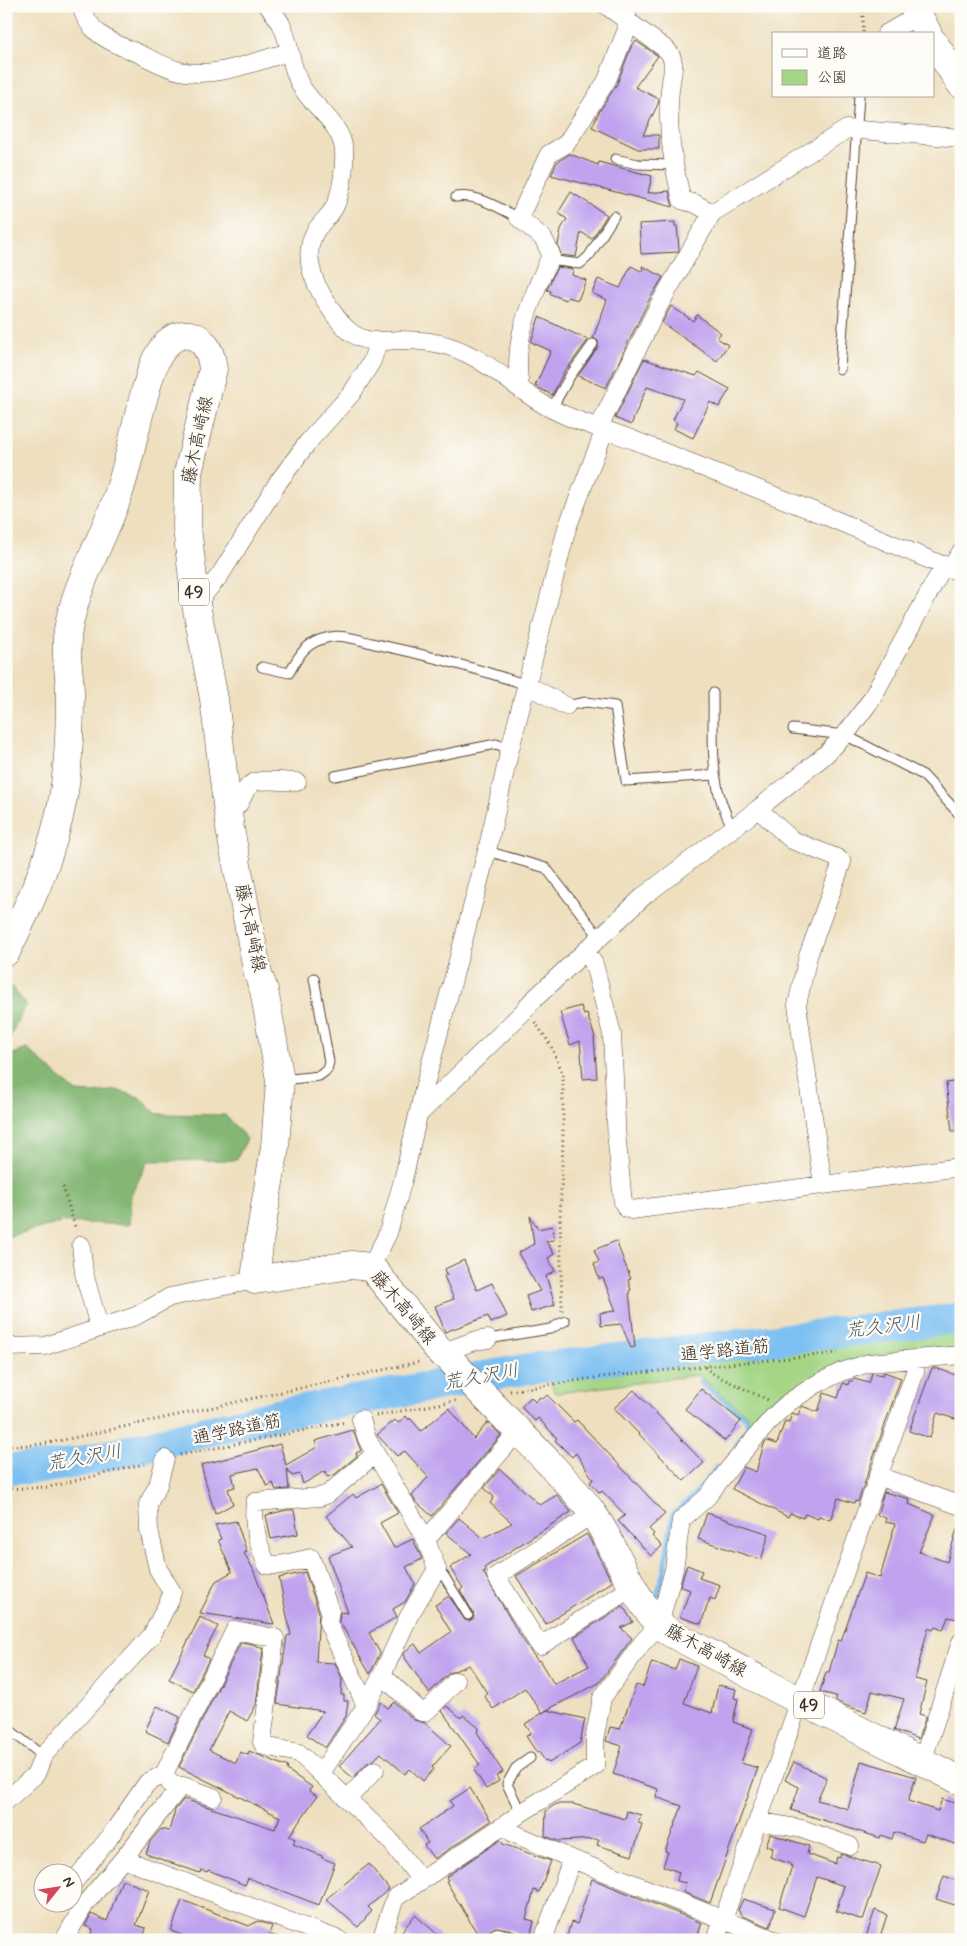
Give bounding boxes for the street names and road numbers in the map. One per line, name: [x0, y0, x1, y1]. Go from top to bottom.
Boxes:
street label: 藤木高崎線: [177, 393, 219, 487]
road number: 49: [179, 578, 209, 606]
street label: 藤木高崎線: [229, 881, 271, 975]
street label: 藤木高崎線: [365, 1266, 441, 1350]
street label: 通学路道筋: [679, 1334, 771, 1368]
street label: 通学路道筋: [190, 1409, 284, 1451]
street label: 藤木高崎線: [661, 1619, 751, 1683]
road number: 49: [794, 1692, 824, 1718]

